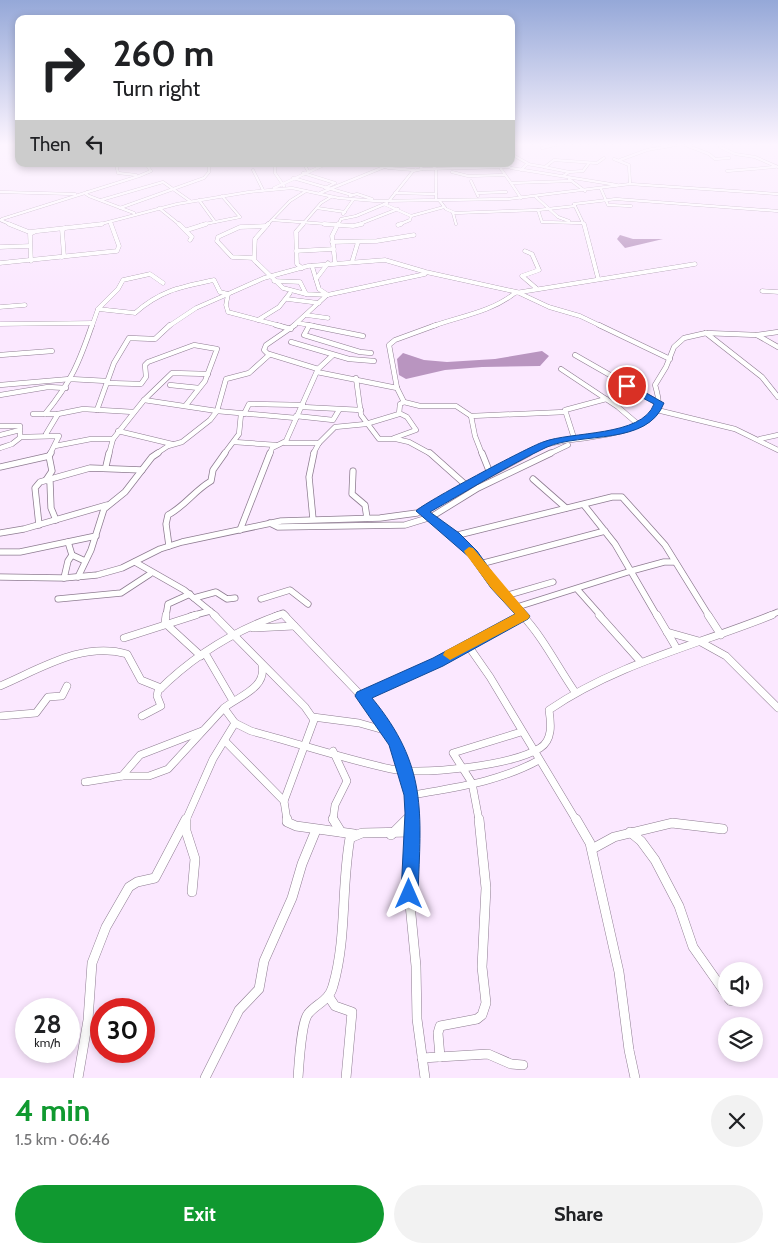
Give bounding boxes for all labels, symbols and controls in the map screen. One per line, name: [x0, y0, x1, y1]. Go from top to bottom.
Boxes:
text: 260 m: [113, 32, 214, 75]
icon: right: [30, 35, 95, 100]
text: Turn right: [113, 75, 200, 102]
icon: left: [81, 130, 109, 158]
text: Then: [30, 133, 71, 156]
pin: [606, 365, 648, 407]
icon: arrive: [613, 372, 641, 400]
position arrow: [382, 867, 434, 919]
map controls: [718, 962, 763, 1062]
button: sound: [718, 962, 763, 1007]
speed limit sign: 30: [90, 998, 155, 1063]
text: 28: [33, 1009, 62, 1039]
button: layers: [718, 1017, 763, 1062]
text: km/h: [34, 1035, 61, 1050]
text: 4 min: [15, 1092, 90, 1129]
button: close: [711, 1095, 763, 1147]
text: 1.5 km · 06:46: [15, 1130, 110, 1149]
button: Exit: [15, 1185, 384, 1243]
button: Share: [394, 1185, 763, 1243]

